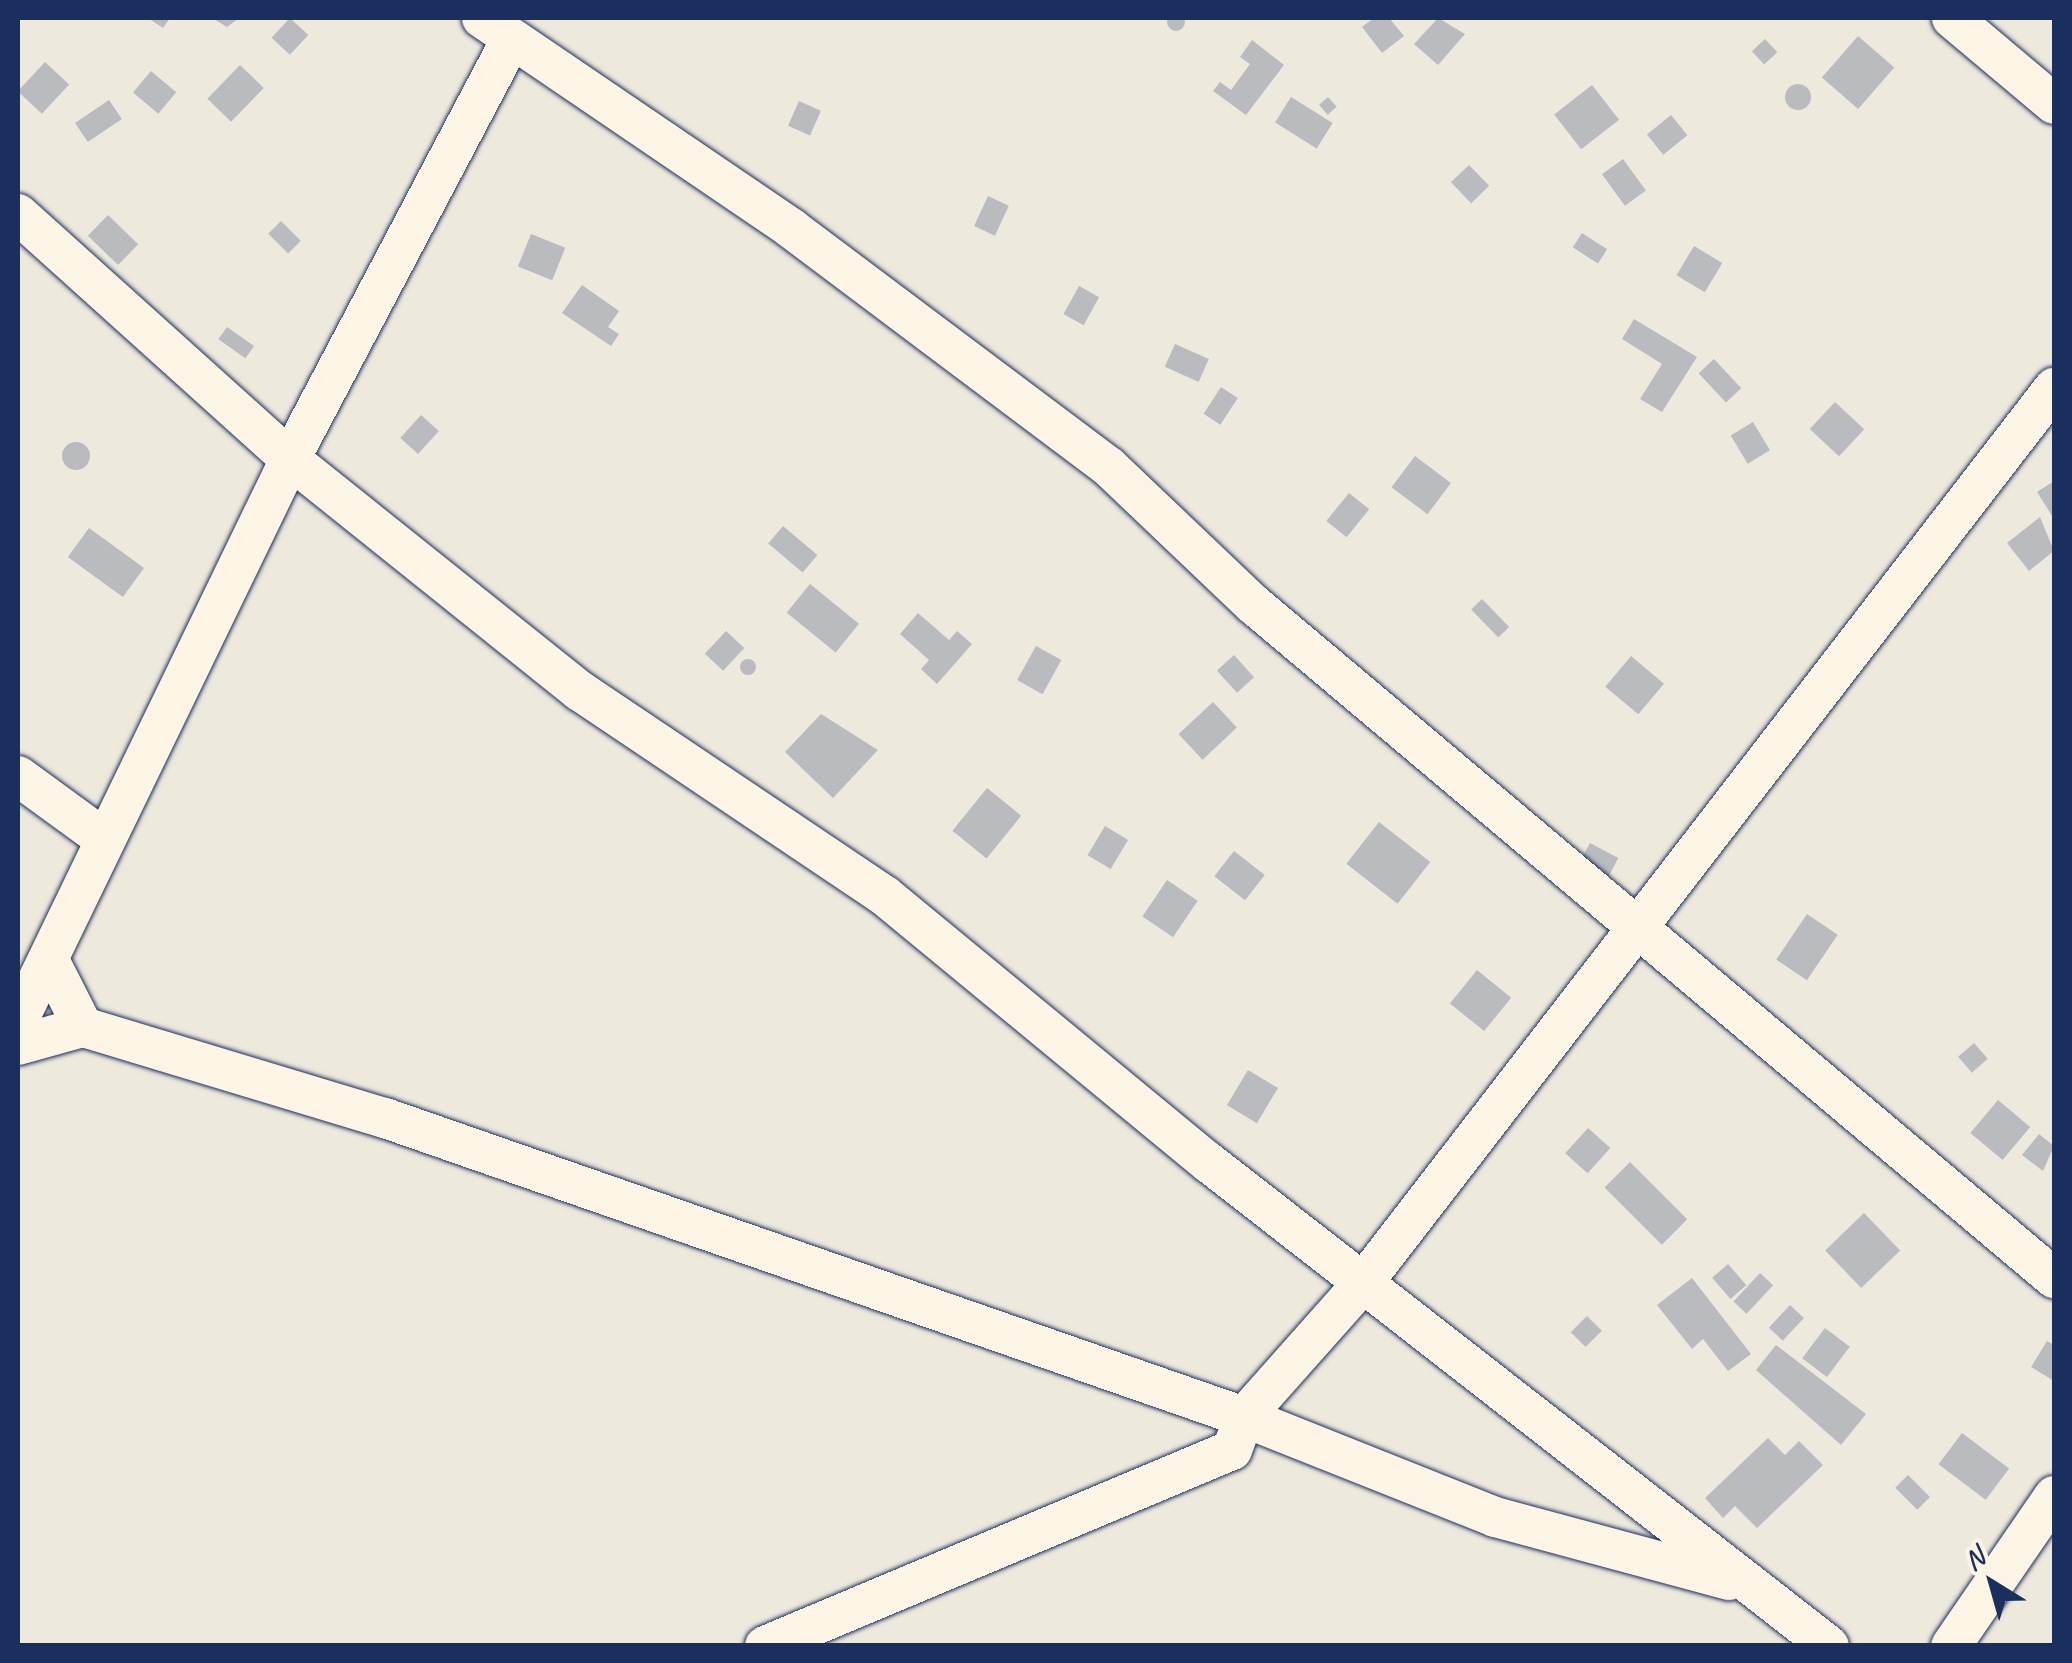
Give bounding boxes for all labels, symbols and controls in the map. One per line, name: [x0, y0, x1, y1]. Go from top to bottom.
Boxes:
north arrow: [1942, 1533, 2042, 1633]
text: N: [1956, 1539, 1991, 1578]

